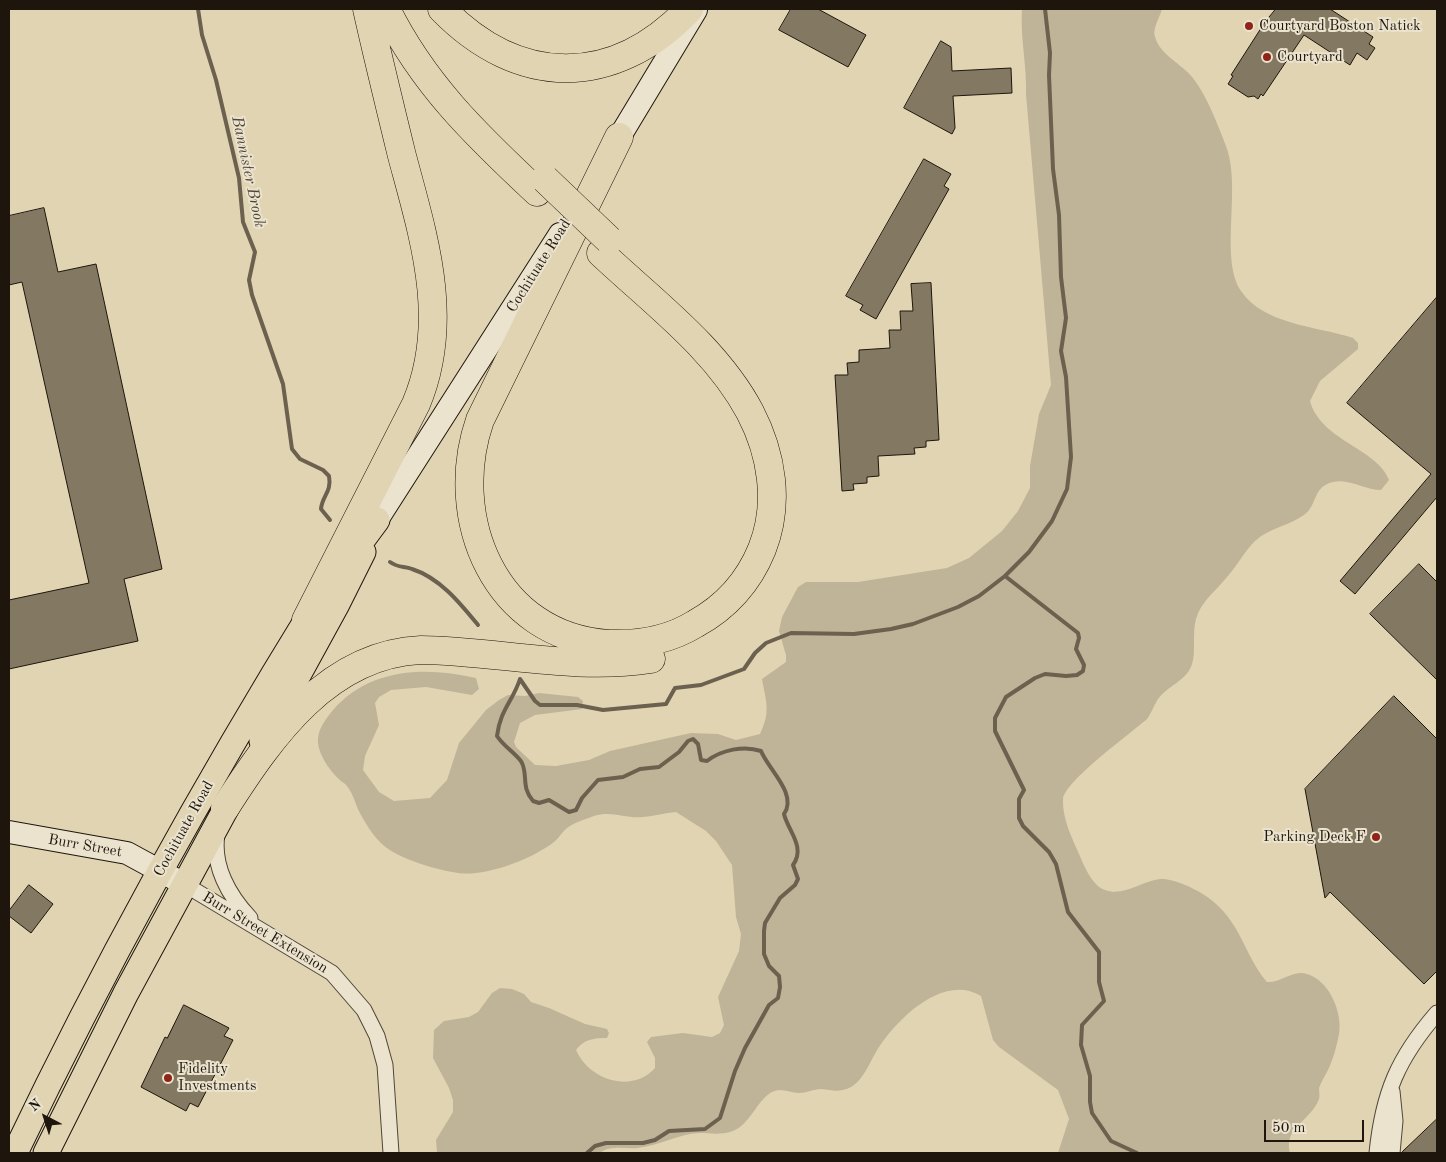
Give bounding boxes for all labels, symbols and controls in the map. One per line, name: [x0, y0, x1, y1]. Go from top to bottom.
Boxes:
place label: Courtyard Boston Natick: [1259, 17, 1421, 35]
marker: Courtyard Boston Natick: [1243, 20, 1255, 32]
place label: Courtyard: [1277, 48, 1343, 66]
marker: Courtyard: [1261, 51, 1273, 63]
water label: Bannister Brook: [227, 114, 269, 230]
street label: Cochituate Road: [503, 216, 575, 316]
street label: Cochituate Road: [150, 778, 218, 880]
place label: Parking Deck F: [1263, 828, 1366, 846]
street label: Burr Street: [47, 831, 123, 861]
marker: Parking Deck F: [1370, 831, 1382, 843]
street label: Burr Street Extension: [199, 888, 331, 978]
place label: Fidelity Investments: [178, 1060, 257, 1095]
marker: Fidelity Investments: [162, 1072, 174, 1084]
north arrow: [20, 1092, 70, 1142]
text: N: [27, 1097, 44, 1114]
scale bar: [1266, 1110, 1366, 1142]
text: 50 m: [1272, 1121, 1306, 1136]

